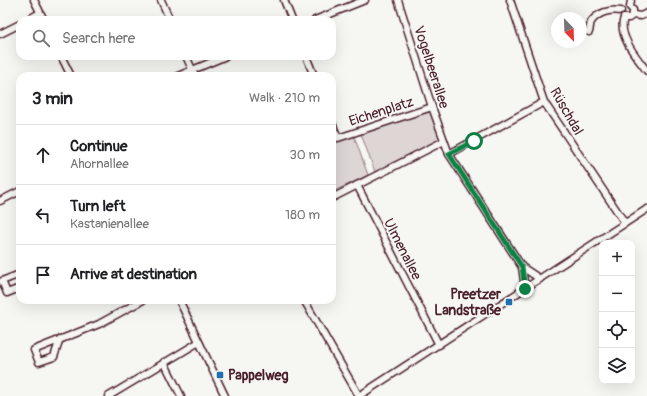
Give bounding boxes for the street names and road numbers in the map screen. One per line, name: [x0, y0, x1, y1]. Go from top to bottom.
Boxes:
street label: Vogelbeerallee: [410, 24, 453, 111]
street label: Rüschdal: [546, 84, 587, 138]
street label: Eichenplatz: [347, 93, 416, 130]
street label: Ulmenallee: [380, 216, 425, 283]

